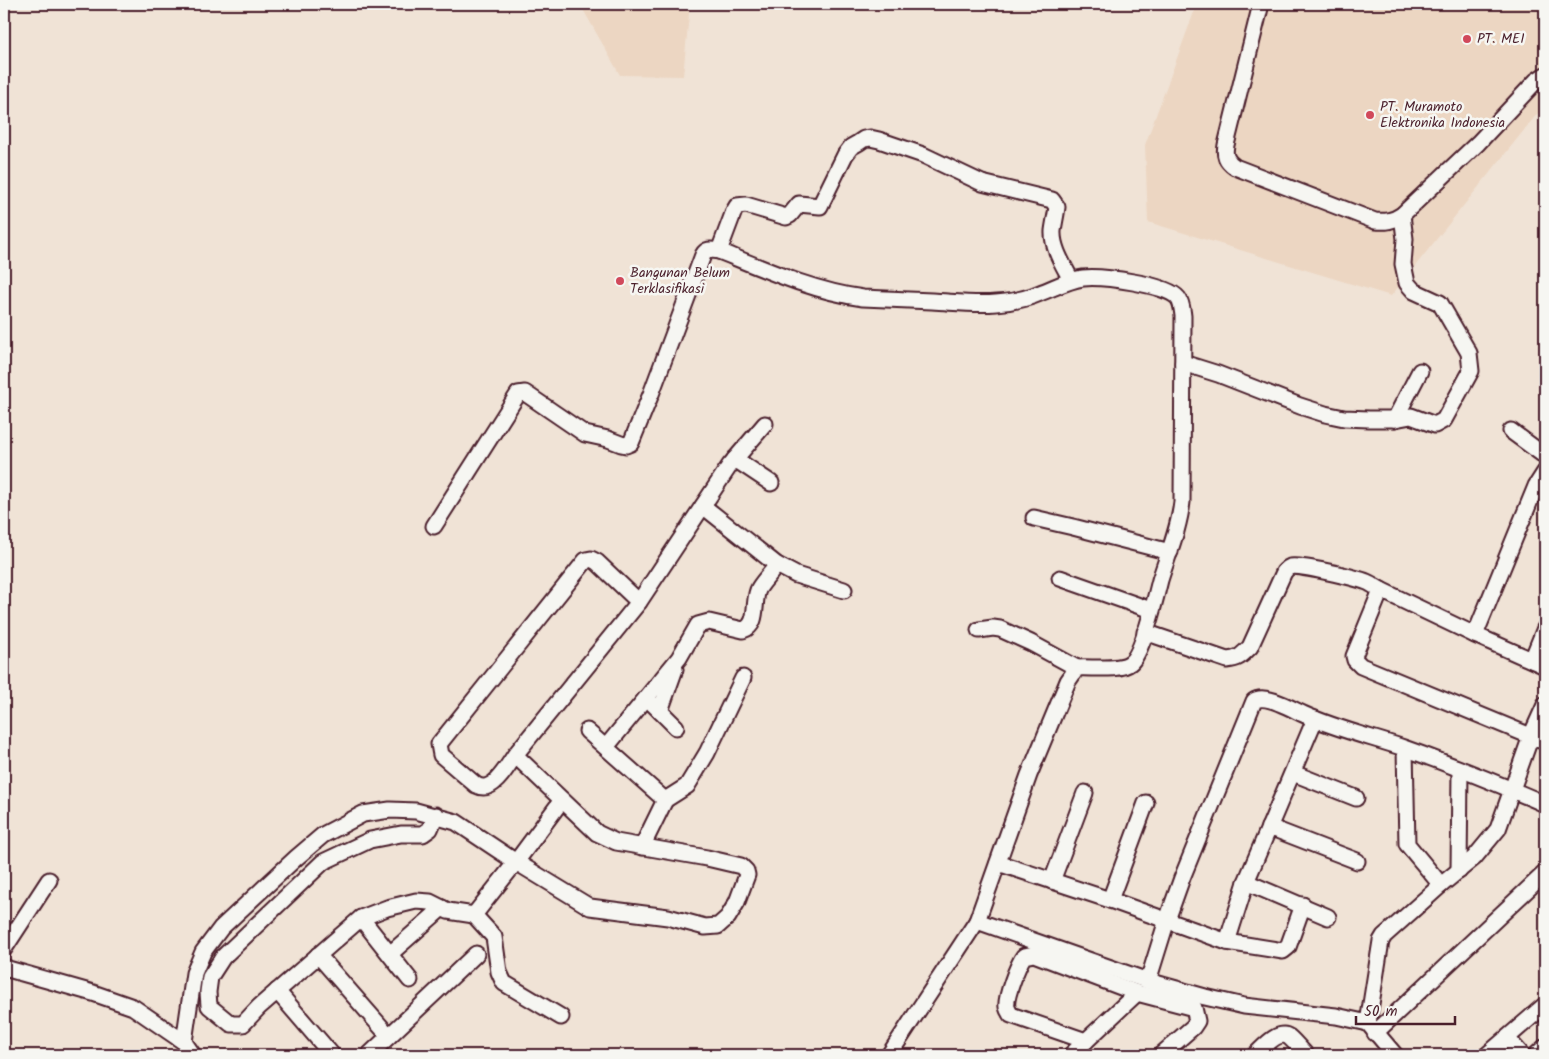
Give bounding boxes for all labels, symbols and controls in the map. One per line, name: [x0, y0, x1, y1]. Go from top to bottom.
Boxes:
place label: PT. MEI: [1477, 28, 1525, 50]
marker: PT. MEI: [1461, 33, 1473, 45]
place label: PT. Muramoto Elektronika Indonesia: [1380, 96, 1505, 134]
marker: PT. Muramoto Elektronika Indonesia: [1364, 109, 1376, 121]
place label: Bangunan Belum Terklasifikasi: [630, 262, 730, 300]
marker: Bangunan Belum Terklasifikasi: [614, 275, 626, 287]
scale bar: [1356, 994, 1455, 1026]
text: 50 m: [1364, 1000, 1398, 1024]

